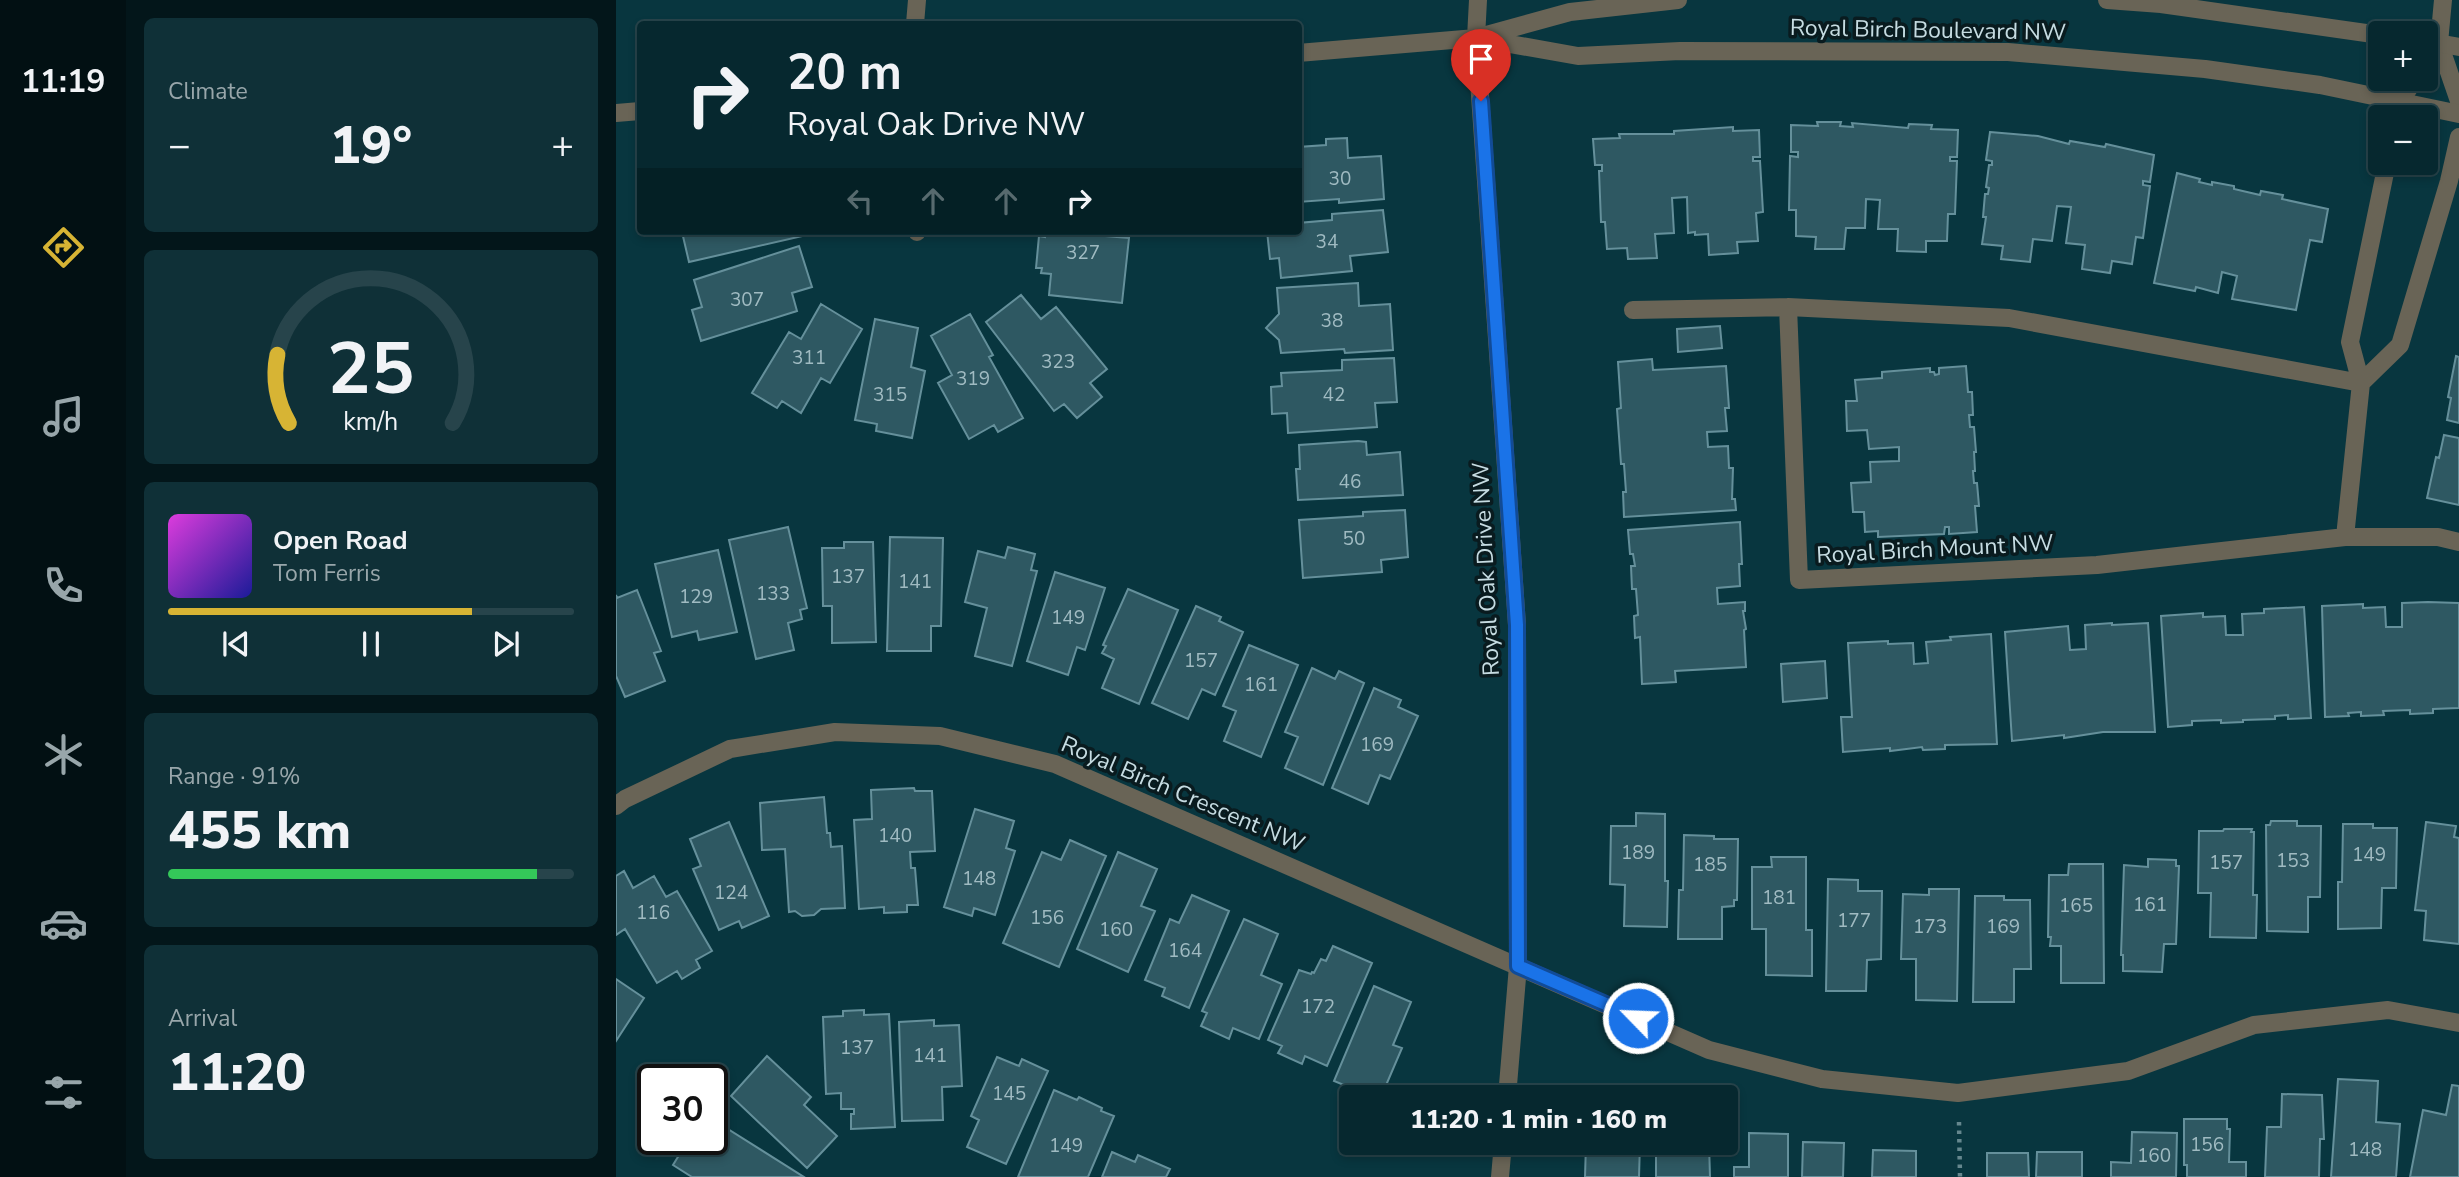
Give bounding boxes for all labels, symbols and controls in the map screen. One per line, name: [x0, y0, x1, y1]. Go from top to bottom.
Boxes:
street label: Royal Birch Boulevard NW: [1790, 12, 2066, 48]
map controls: [2368, 21, 2438, 175]
button: +: [2368, 21, 2438, 91]
pin: [1451, 29, 1511, 101]
text: 20 m: [787, 39, 902, 106]
icon: arrive: [1462, 40, 1500, 78]
icon: right: [672, 49, 763, 140]
text: 11:19: [21, 60, 105, 103]
text: Climate: [168, 76, 248, 107]
text: Royal Oak Drive NW: [787, 103, 1085, 146]
button: −: [2368, 105, 2438, 175]
text: 19°: [330, 110, 412, 181]
text: −: [168, 120, 191, 171]
text: +: [551, 120, 574, 171]
house number: 30: [1329, 166, 1351, 192]
icon: left: [841, 182, 879, 220]
icon: ahead: [914, 182, 952, 220]
icon: ahead: [987, 182, 1025, 220]
icon: right: [1060, 182, 1098, 220]
icon: directions: [39, 223, 88, 272]
house number: 34: [1316, 229, 1338, 255]
house number: 327: [1066, 240, 1100, 266]
house number: 307: [730, 287, 764, 313]
house number: 38: [1321, 308, 1343, 334]
text: 25: [327, 319, 415, 419]
house number: 311: [792, 345, 826, 371]
house number: 323: [1041, 349, 1075, 375]
house number: 319: [956, 366, 990, 392]
house number: 315: [873, 382, 907, 408]
house number: 42: [1323, 382, 1345, 408]
icon: music: [39, 392, 88, 441]
text: km/h: [343, 404, 399, 438]
street label: Royal Oak Drive NW: [1465, 461, 1507, 677]
house number: 46: [1339, 469, 1361, 495]
text: Open Road: [273, 523, 408, 558]
house number: 50: [1343, 526, 1365, 552]
street label: Royal Birch Mount NW: [1816, 527, 2054, 571]
text: Tom Ferris: [273, 558, 381, 589]
icon: phone: [39, 561, 88, 610]
house number: 137: [831, 564, 865, 590]
house number: 141: [898, 569, 932, 595]
house number: 133: [756, 581, 790, 607]
house number: 129: [679, 584, 713, 610]
house number: 149: [1051, 605, 1085, 631]
icon: previous: [217, 625, 255, 663]
icon: pause: [352, 625, 390, 663]
icon: next: [487, 625, 525, 663]
house number: 157: [1184, 648, 1218, 674]
house number: 161: [1244, 672, 1278, 698]
street label: Royal Birch Crescent NW: [1056, 729, 1310, 859]
icon: climate: [39, 730, 88, 779]
house number: 169: [1360, 732, 1394, 758]
text: Range · 91%: [168, 761, 300, 792]
text: 455 km: [168, 795, 351, 866]
house number: 140: [878, 823, 912, 849]
house number: 189: [1621, 840, 1655, 866]
house number: 149: [2352, 842, 2386, 868]
house number: 153: [2276, 848, 2310, 874]
house number: 157: [2209, 850, 2243, 876]
house number: 185: [1693, 852, 1727, 878]
house number: 148: [962, 866, 996, 892]
house number: 124: [714, 880, 748, 906]
house number: 181: [1762, 885, 1796, 911]
house number: 161: [2133, 892, 2167, 918]
house number: 165: [2059, 893, 2093, 919]
icon: car: [39, 899, 88, 948]
house number: 116: [636, 900, 670, 926]
house number: 156: [1030, 905, 1064, 931]
house number: 177: [1837, 908, 1871, 934]
house number: 173: [1913, 914, 1947, 940]
house number: 169: [1986, 914, 2020, 940]
house number: 160: [1099, 917, 1133, 943]
house number: 164: [1168, 938, 1202, 964]
position arrow: [1601, 981, 1675, 1055]
house number: 172: [1301, 994, 1335, 1020]
text: Arrival: [168, 1003, 237, 1034]
house number: 137: [840, 1035, 874, 1061]
text: 11:20: [168, 1037, 306, 1108]
house number: 141: [913, 1043, 947, 1069]
speed limit sign: 30: [637, 1064, 728, 1155]
icon: filters: [39, 1068, 88, 1117]
house number: 145: [992, 1081, 1026, 1107]
text: 11:20 · 1 min · 160 m: [1410, 1102, 1667, 1137]
house number: 156: [2190, 1132, 2224, 1158]
house number: 149: [1049, 1133, 1083, 1159]
house number: 148: [2348, 1137, 2382, 1163]
house number: 160: [2137, 1143, 2171, 1169]

